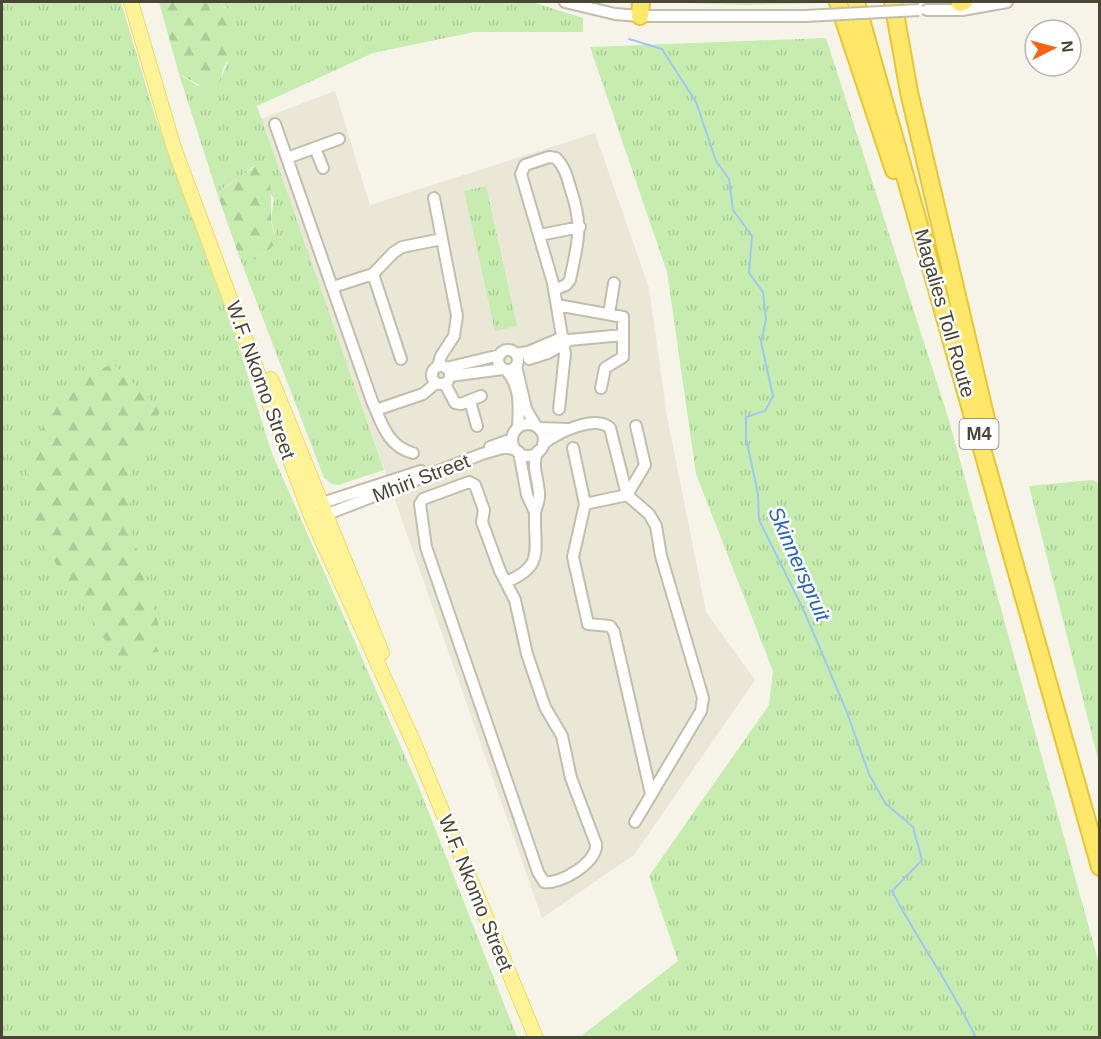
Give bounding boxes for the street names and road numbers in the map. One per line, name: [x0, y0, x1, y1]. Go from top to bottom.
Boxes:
street label: Magalies Toll Route: [910, 226, 980, 400]
street label: W.F. Nkomo Street: [222, 298, 300, 463]
road number: M4: [960, 419, 998, 449]
street label: Mhiri Street: [369, 449, 473, 507]
street label: W.F. Nkomo Street: [435, 812, 518, 975]

